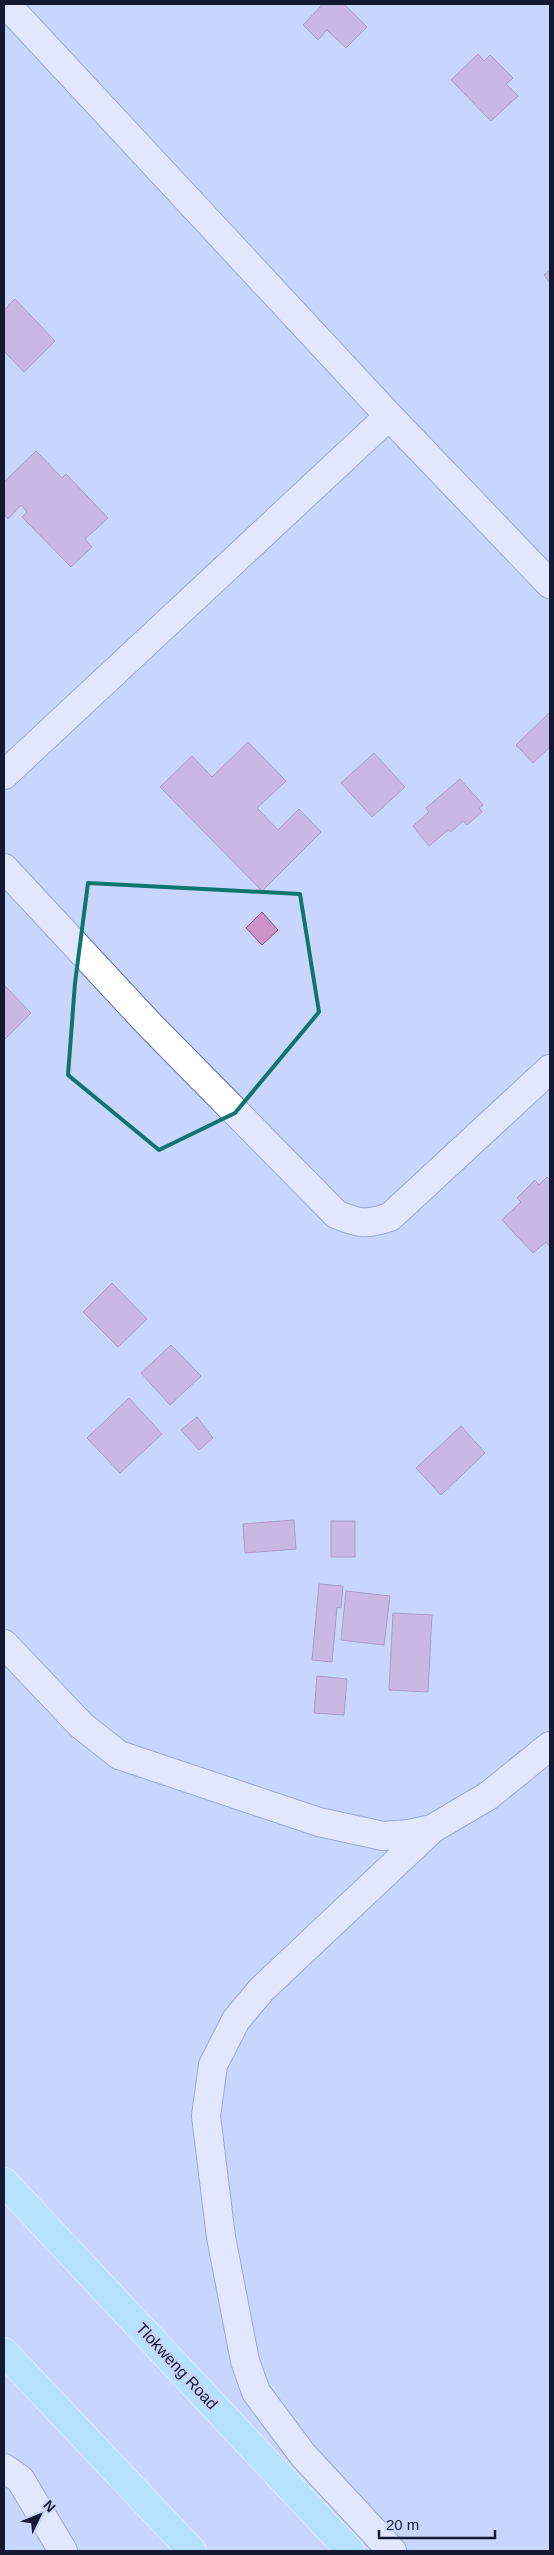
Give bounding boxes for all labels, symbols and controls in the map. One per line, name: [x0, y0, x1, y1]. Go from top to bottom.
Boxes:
street label: Tlokweng Road: [133, 2320, 221, 2412]
north arrow: [15, 2490, 65, 2540]
text: N: [40, 2497, 59, 2515]
scale bar: [379, 2508, 495, 2540]
text: 20 m: [386, 2516, 419, 2533]

